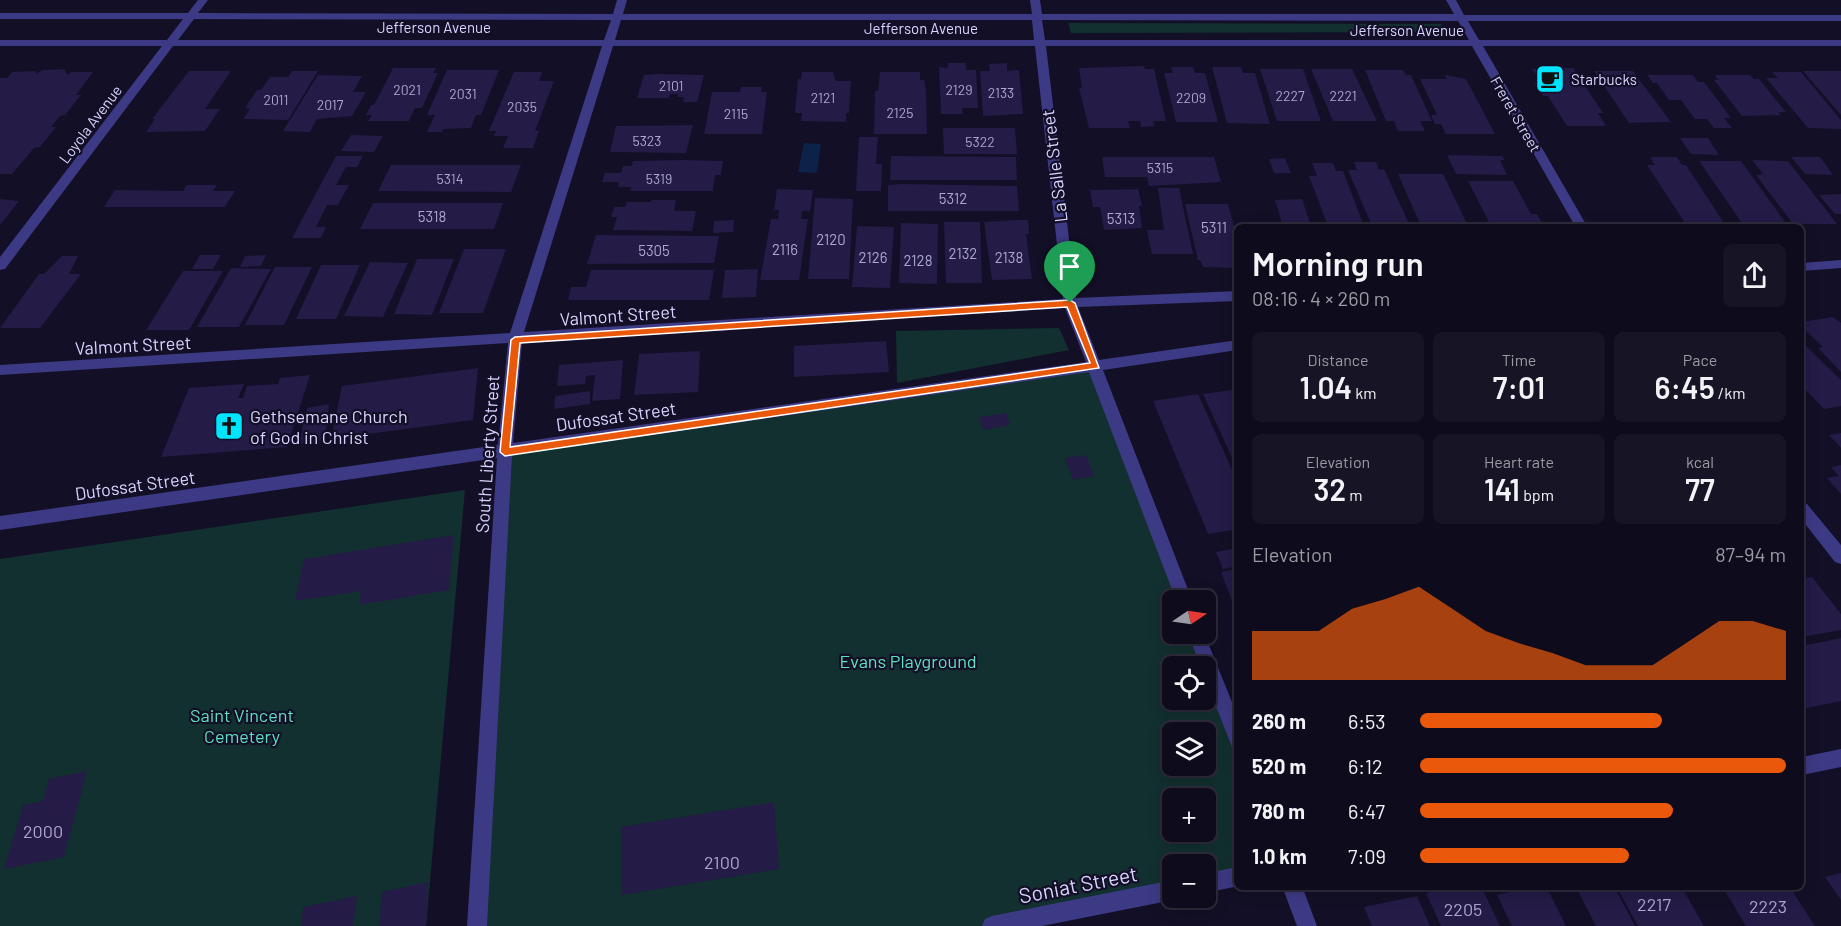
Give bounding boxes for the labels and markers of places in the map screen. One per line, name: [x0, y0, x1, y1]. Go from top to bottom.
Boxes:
cafe icon: Starbucks: [1534, 63, 1566, 95]
place label: Starbucks: [1571, 70, 1637, 88]
pin: [1044, 241, 1095, 303]
place label: Gethsemane Church of God in Christ: [250, 405, 408, 448]
church icon: Gethsemane Church of God in Christ: [213, 410, 245, 442]

